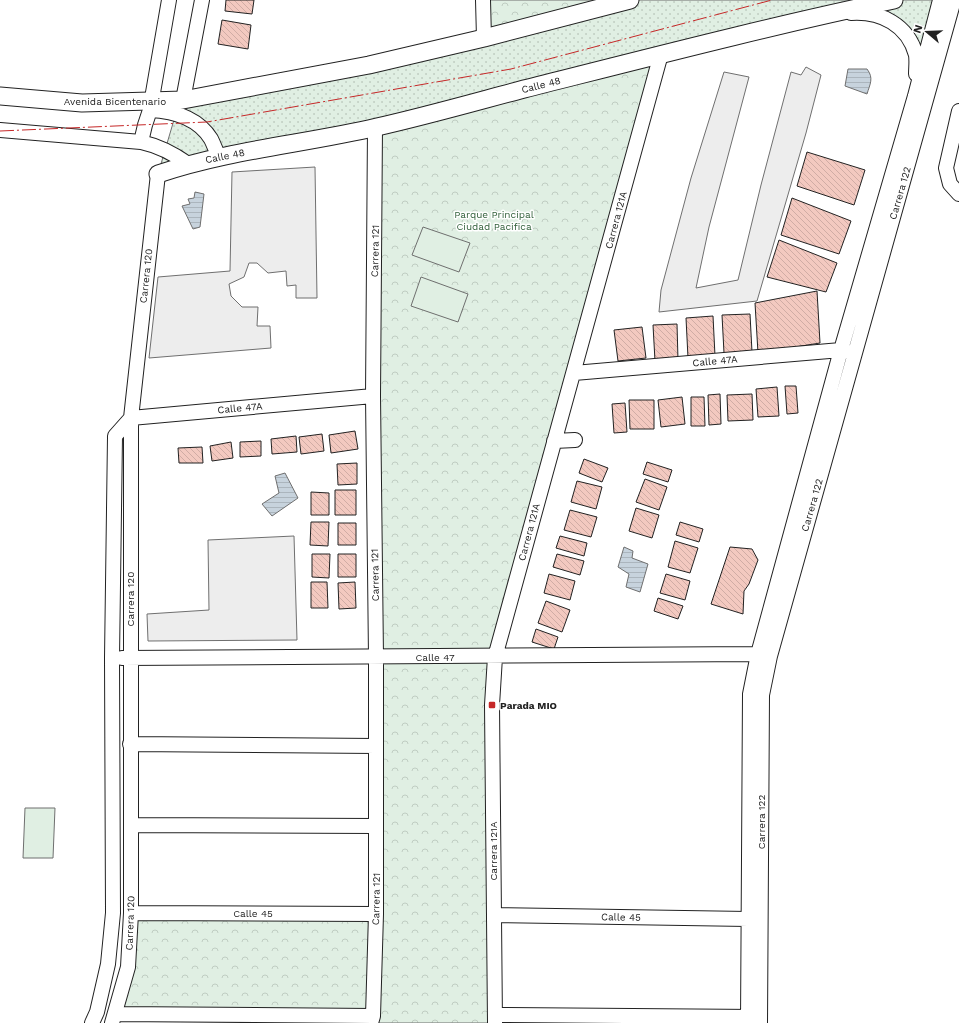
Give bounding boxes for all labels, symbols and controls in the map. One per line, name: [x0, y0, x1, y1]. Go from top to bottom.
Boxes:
north arrow: [907, 12, 947, 52]
text: N: [911, 23, 925, 35]
street label: Calle 48: [520, 75, 562, 95]
street label: Avenida Bicentenario: [64, 96, 166, 107]
street label: Calle 48: [204, 147, 246, 165]
street label: Carrera 122: [887, 165, 913, 221]
street label: Carrera 121A: [603, 190, 629, 250]
park label: Parque Principal Ciudad Pacifica: [454, 209, 534, 232]
street label: Carrera 121: [369, 225, 381, 277]
street label: Carrera 120: [138, 248, 154, 304]
street label: Calle 47A: [692, 354, 738, 368]
street label: Calle 47A: [217, 401, 263, 415]
street label: Carrera 122: [799, 477, 825, 533]
street label: Carrera 121A: [516, 502, 542, 562]
street label: Carrera 121: [369, 549, 381, 601]
street label: Carrera 120: [125, 572, 136, 626]
street label: Calle 47: [415, 652, 455, 663]
marker: Parada MIO: [487, 700, 497, 710]
place label: Parada MIO: [500, 700, 557, 711]
street label: Carrera 122: [756, 795, 767, 849]
street label: Carrera 121A: [488, 821, 499, 881]
street label: Carrera 121: [370, 873, 382, 925]
street label: Carrera 120: [124, 895, 136, 951]
street label: Calle 45: [233, 908, 273, 919]
street label: Calle 45: [601, 911, 641, 923]

